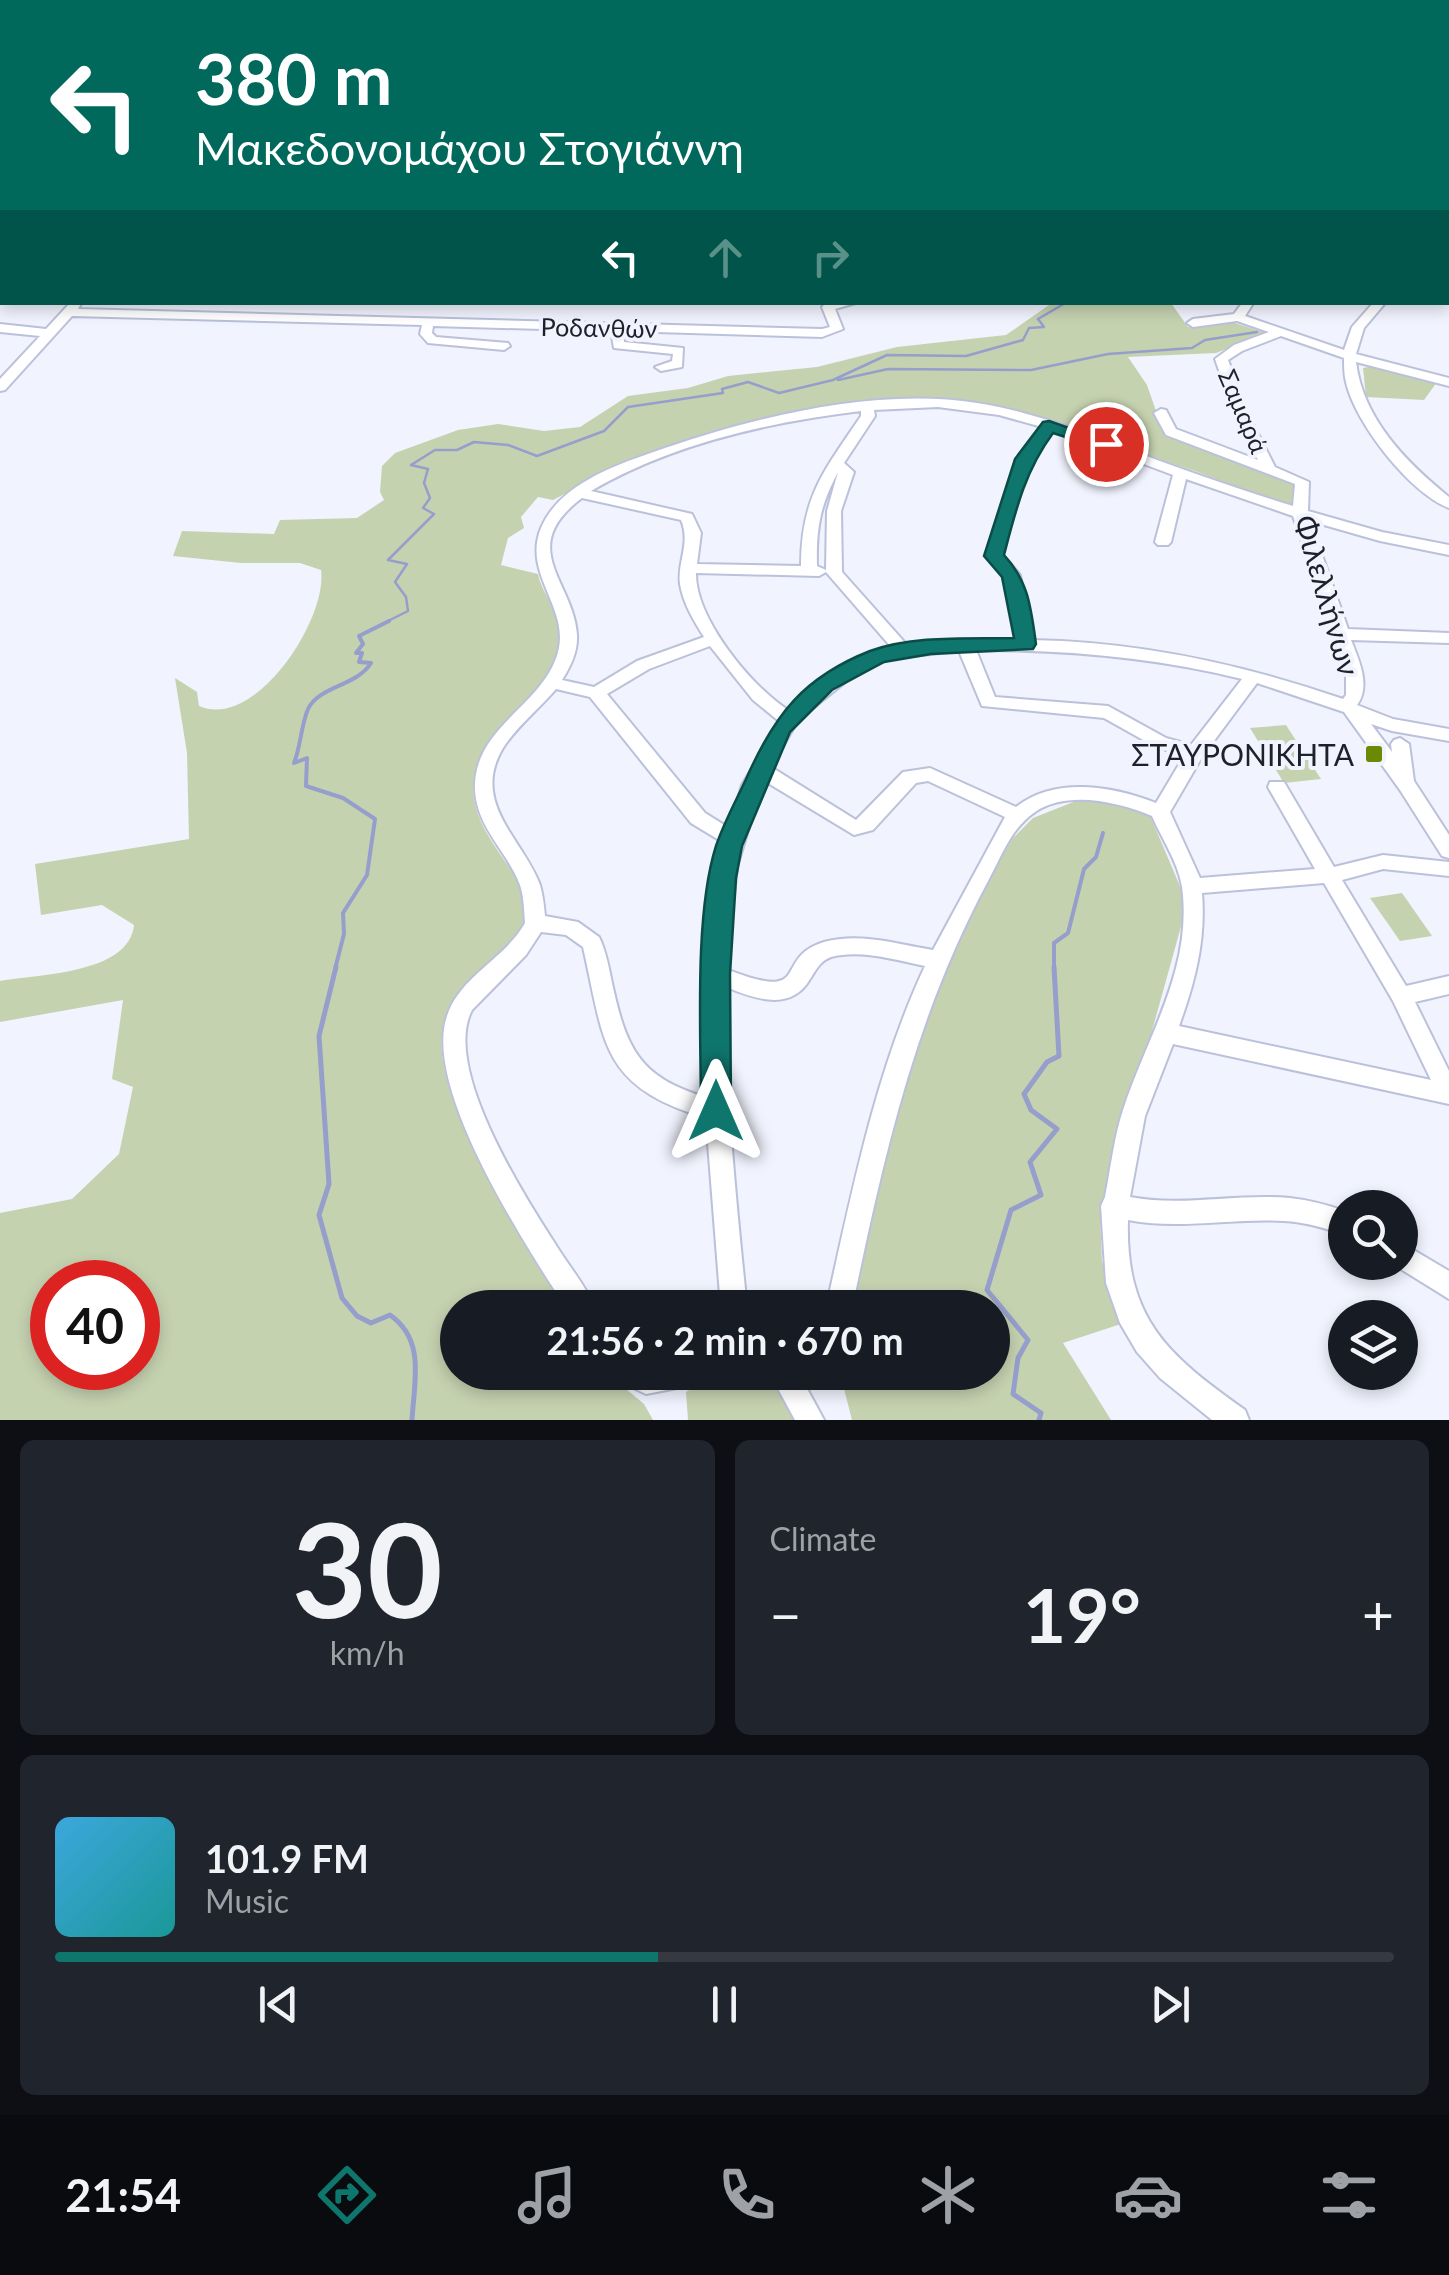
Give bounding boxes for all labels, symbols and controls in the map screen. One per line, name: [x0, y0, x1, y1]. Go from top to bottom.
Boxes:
text: 380 m: [195, 36, 392, 120]
icon: left: [30, 40, 160, 170]
text: Μακεδονομάχου Στογιάννη: [195, 121, 744, 175]
icon: left: [593, 230, 648, 285]
icon: ahead: [698, 230, 753, 285]
icon: right: [803, 230, 858, 285]
street label: Ροδανθών: [541, 311, 658, 343]
street label: Σαμαρά: [1213, 365, 1275, 458]
pin: [1064, 402, 1149, 487]
icon: arrive: [1079, 417, 1134, 472]
street label: Φιλελλήνων: [1288, 511, 1368, 679]
place label: ΣΤΑΥΡΟΝΙΚΗΤΑ: [1131, 736, 1355, 772]
marker: ΣΤΑΥΡΟΝΙΚΗΤΑ: [1363, 743, 1385, 765]
position arrow: [664, 1059, 768, 1163]
map controls: [1328, 1190, 1418, 1390]
button: search: [1328, 1190, 1418, 1280]
speed limit sign: 40: [30, 1260, 160, 1390]
button: layers: [1328, 1300, 1418, 1390]
text: 21:56 · 2 min · 670 m: [546, 1317, 904, 1363]
text: 30: [292, 1490, 443, 1646]
text: Climate: [770, 1519, 876, 1558]
text: 19°: [1023, 1569, 1141, 1659]
text: −: [770, 1581, 801, 1647]
text: +: [1362, 1581, 1394, 1647]
text: km/h: [330, 1633, 405, 1672]
text: 101.9 FM: [205, 1835, 369, 1881]
text: Music: [205, 1881, 289, 1920]
icon: previous: [251, 1977, 306, 2032]
icon: pause: [697, 1977, 752, 2032]
icon: next: [1143, 1977, 1198, 2032]
icon: directions: [312, 2160, 382, 2230]
icon: music: [512, 2160, 582, 2230]
icon: phone: [712, 2160, 782, 2230]
icon: climate: [913, 2160, 983, 2230]
icon: car: [1113, 2160, 1183, 2230]
icon: filters: [1314, 2160, 1384, 2230]
text: 21:54: [65, 2168, 181, 2222]

